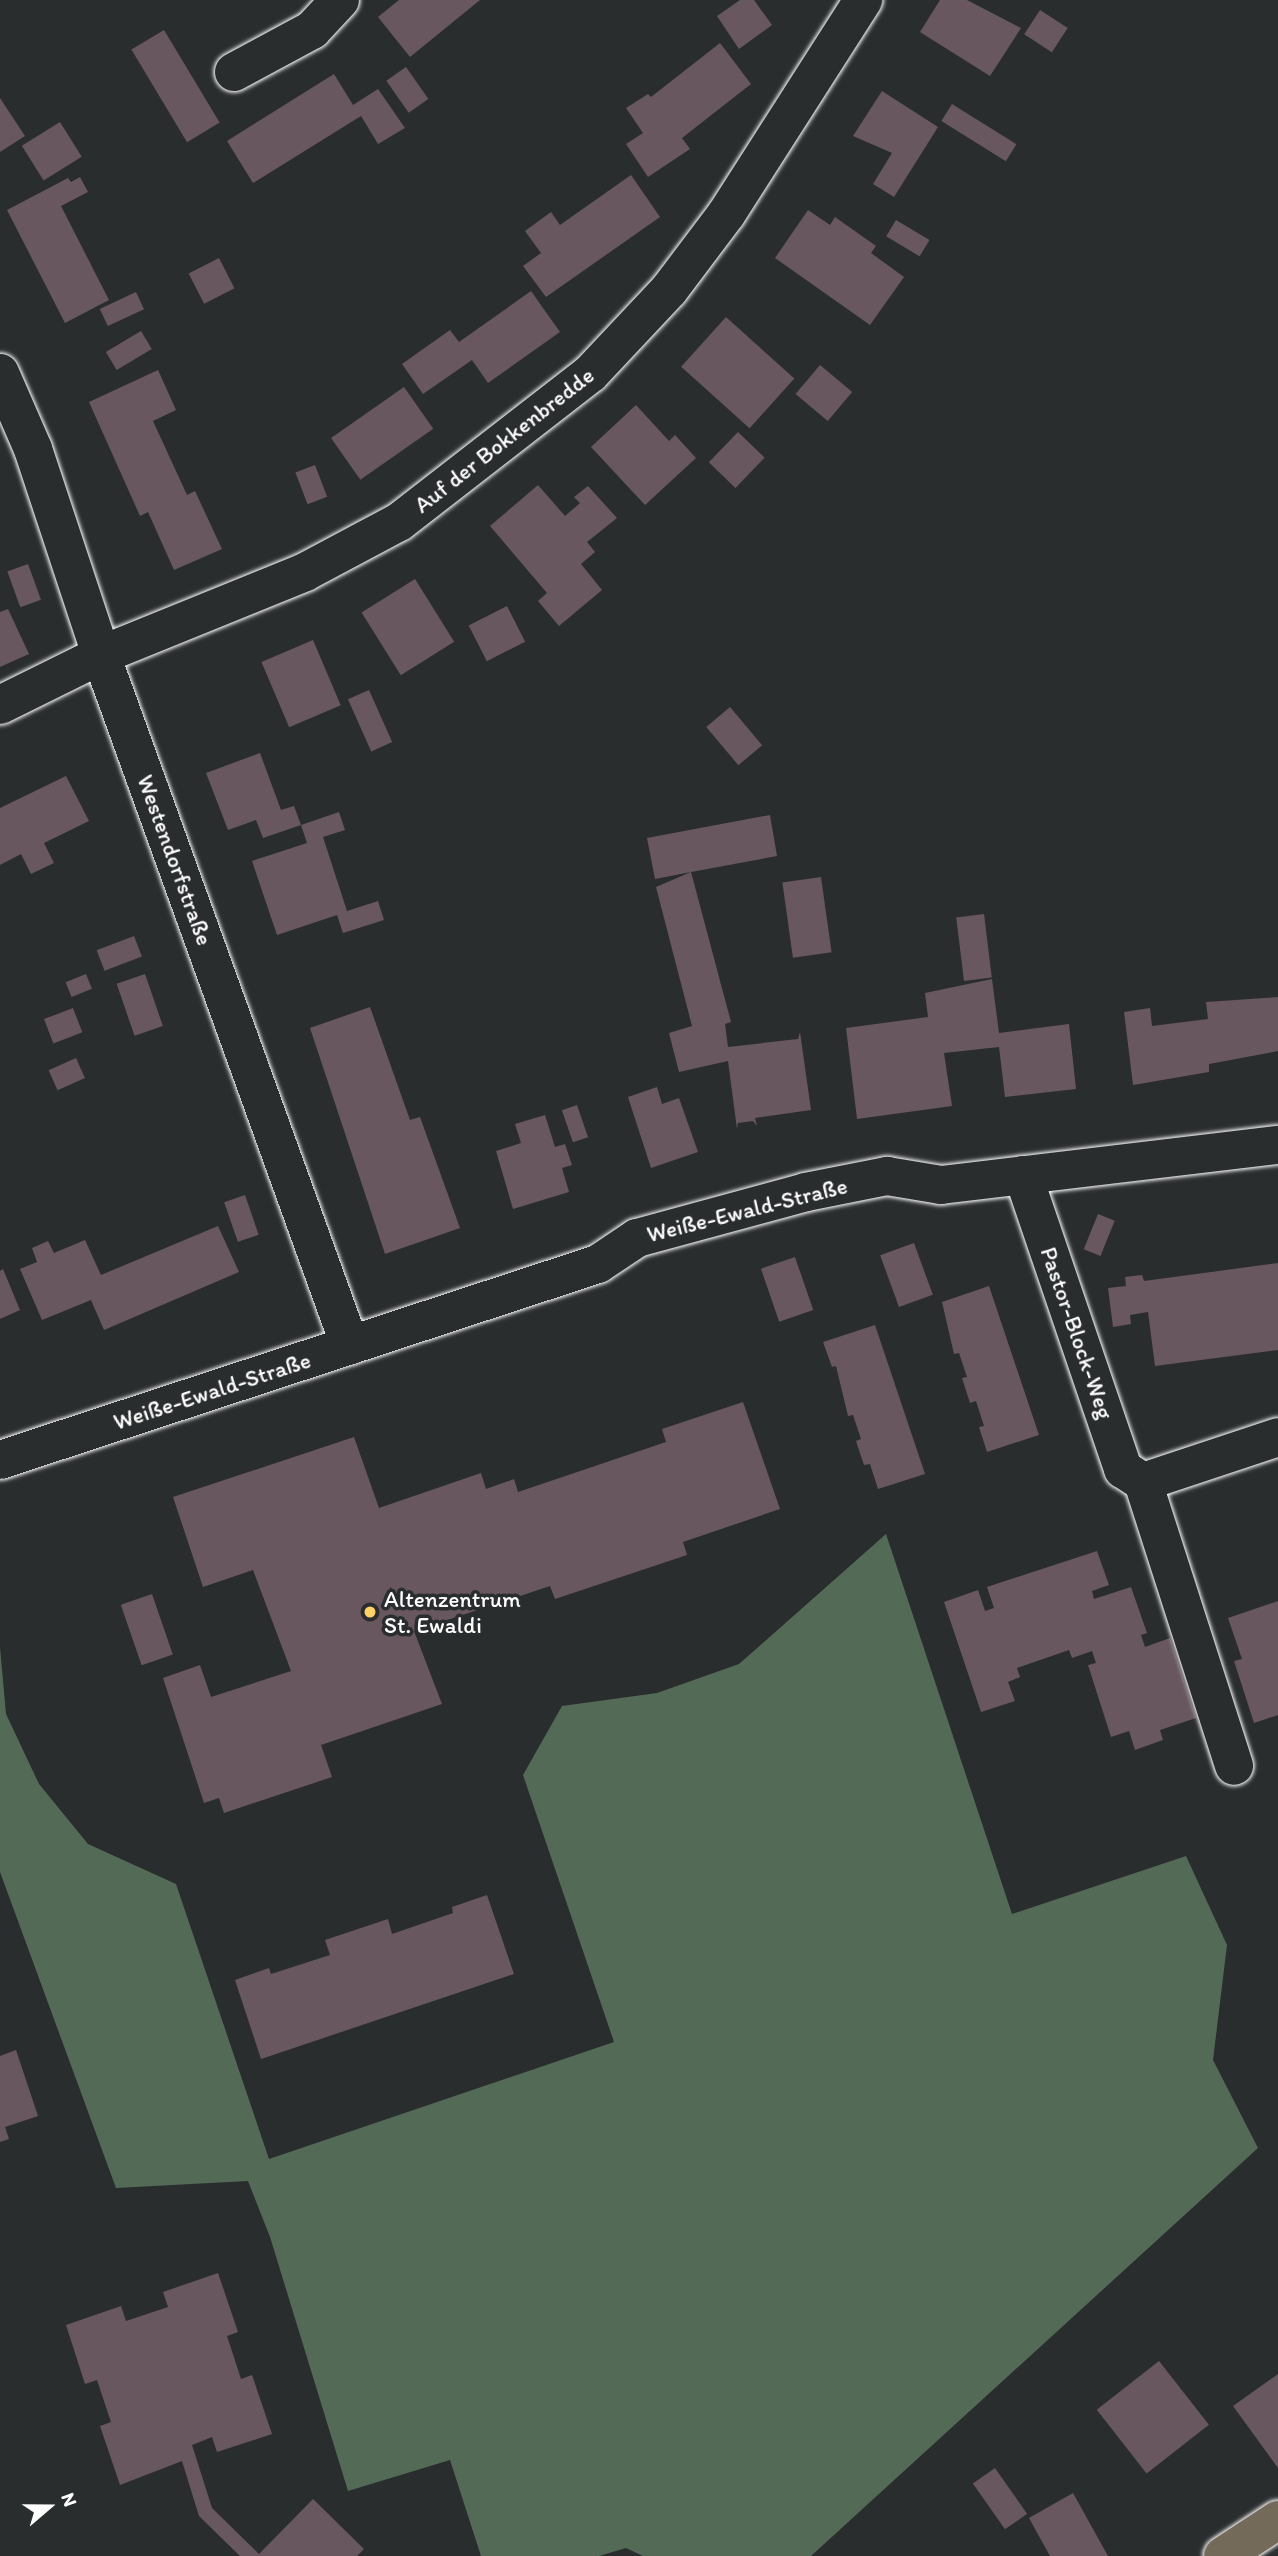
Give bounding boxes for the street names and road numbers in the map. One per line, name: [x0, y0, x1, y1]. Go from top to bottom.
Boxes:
street label: Auf der Bokkenbredde: [409, 361, 599, 519]
street label: Westendorfstraße: [131, 771, 219, 949]
street label: Weiße-Ewald-Straße: [644, 1172, 850, 1248]
street label: Pastor-Block-Weg: [1035, 1243, 1119, 1423]
street label: Weiße-Ewald-Straße: [110, 1346, 314, 1436]

